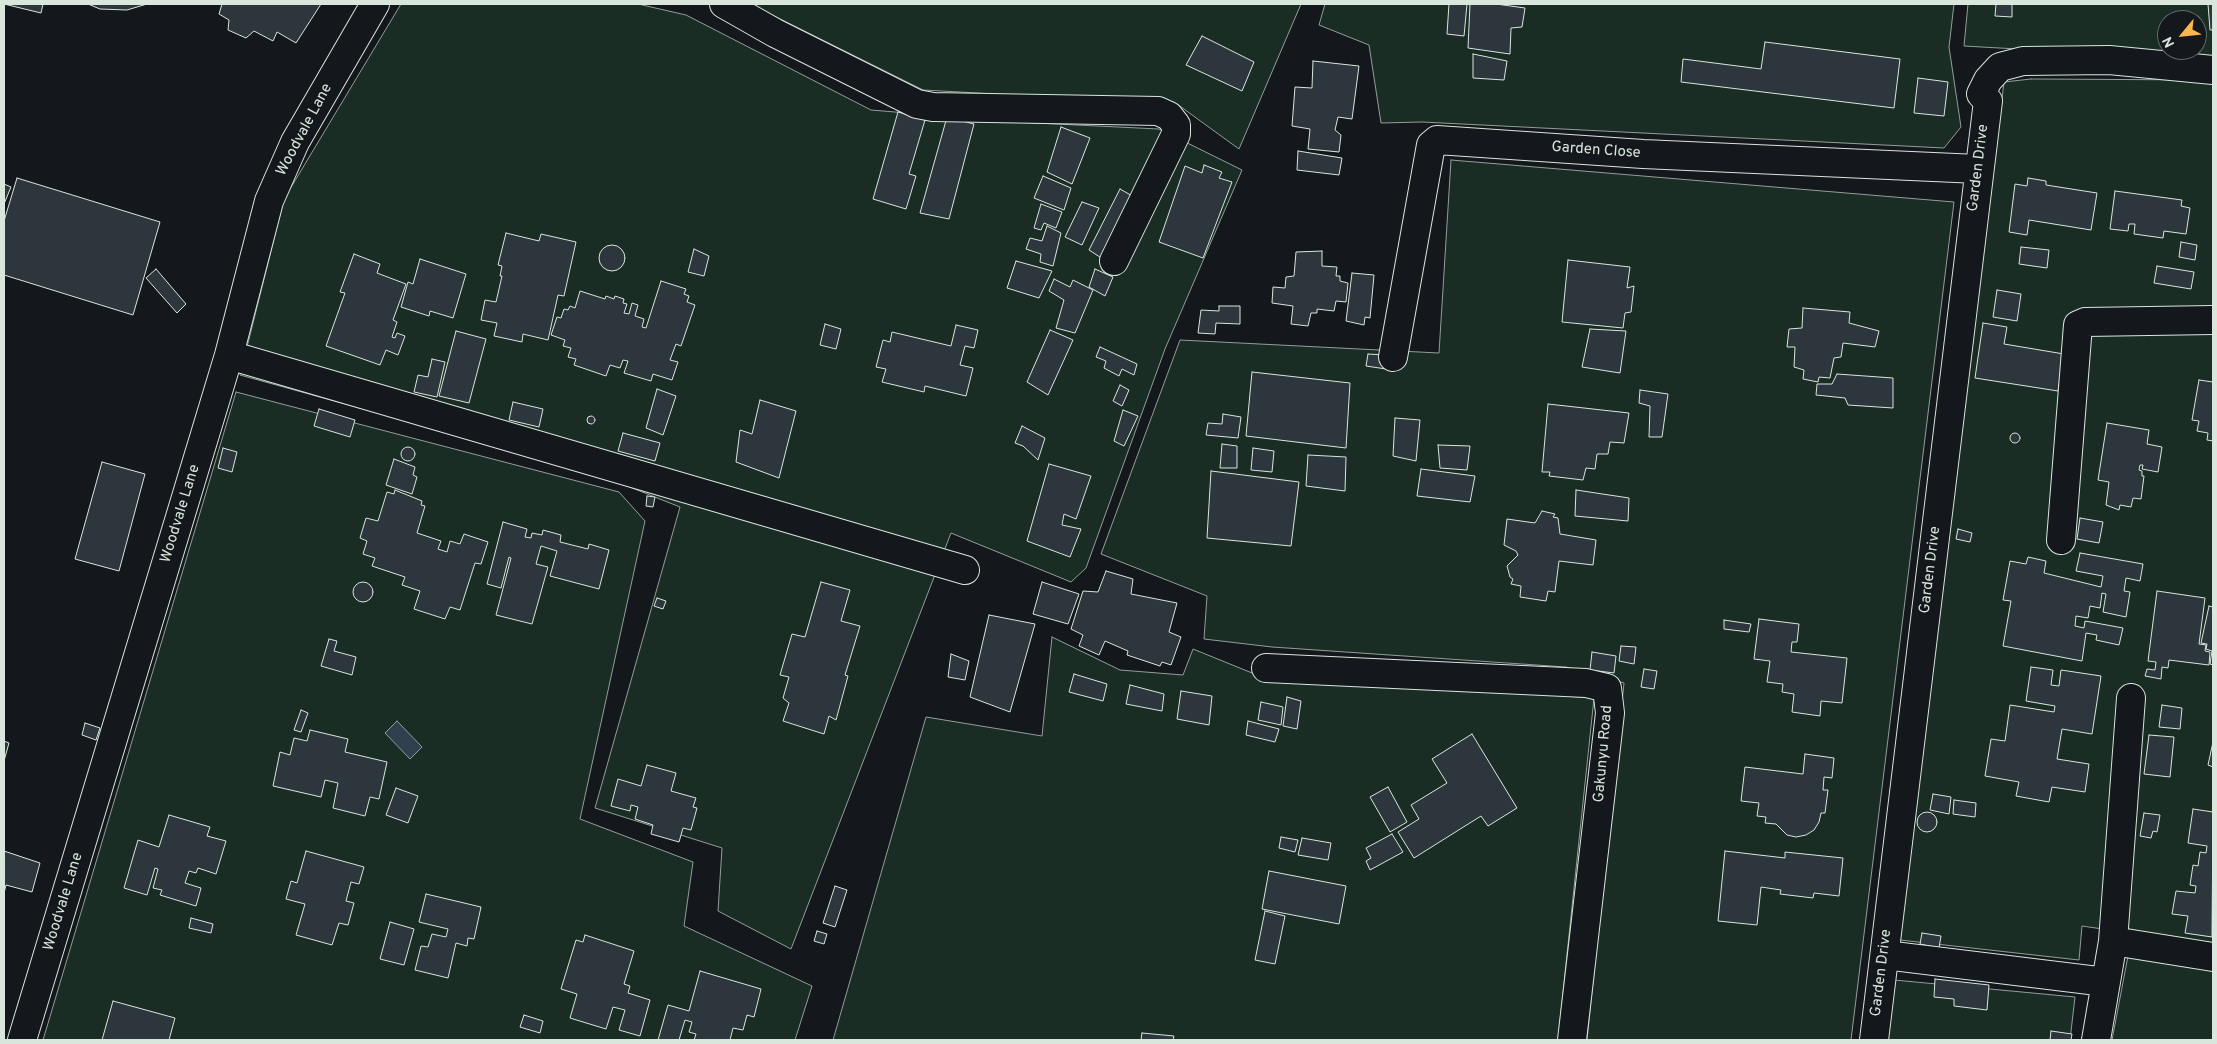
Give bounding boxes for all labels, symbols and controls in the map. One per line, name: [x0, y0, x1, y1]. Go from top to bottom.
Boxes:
north arrow: [2157, 10, 2207, 60]
text: N: [2159, 33, 2179, 50]
street label: Woodvale Lane: [273, 81, 337, 179]
street label: Garden Drive: [1965, 123, 1993, 213]
street label: Garden Close: [1551, 139, 1641, 163]
street label: Woodvale Lane: [157, 463, 205, 565]
street label: Garden Drive: [1917, 525, 1945, 615]
street label: Gakunyu Road: [1591, 705, 1617, 803]
street label: Woodvale Lane: [40, 851, 88, 953]
street label: Garden Drive: [1868, 928, 1896, 1018]

